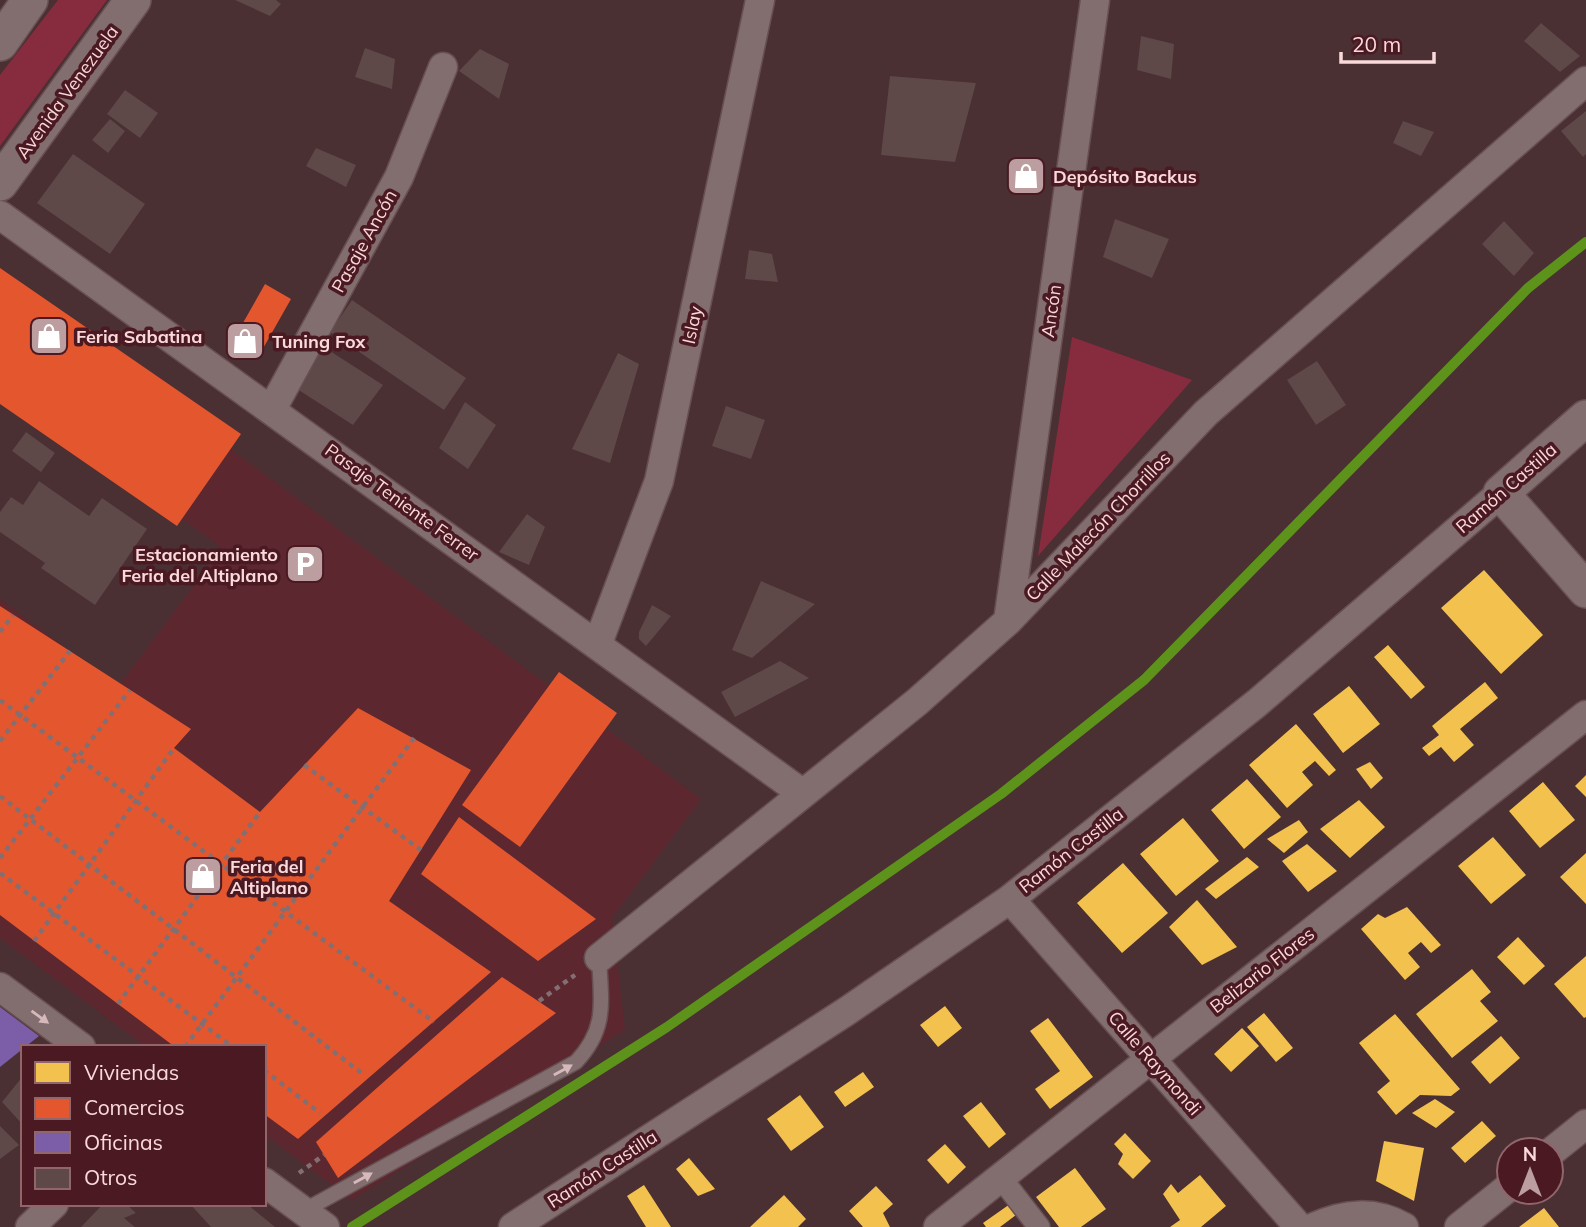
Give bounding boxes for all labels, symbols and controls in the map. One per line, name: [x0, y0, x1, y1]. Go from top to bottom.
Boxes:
street label: Avenida Venezuela: [11, 21, 123, 163]
scale bar: [1341, 21, 1434, 65]
text: 20 m: [1352, 31, 1401, 57]
shop icon: Depósito Backus: [1005, 155, 1047, 197]
place label: Depósito Backus: [1053, 165, 1197, 188]
street label: Pasaje Ancón: [326, 186, 402, 296]
street label: Ancón: [1036, 283, 1066, 339]
street label: Islay: [677, 304, 707, 346]
shop icon: Feria Sabatina: [28, 315, 70, 357]
shop icon: Tuning Fox: [224, 320, 266, 362]
place label: Feria Sabatina: [76, 325, 202, 348]
place label: Tuning Fox: [272, 330, 366, 353]
street label: Pasaje Teniente Ferrer: [321, 438, 484, 566]
street label: Ramón Castilla: [1451, 438, 1561, 538]
street label: Calle Malecón Chorrillos: [1021, 446, 1175, 605]
place label: Estacionamiento Feria del Altiplano: [121, 543, 278, 587]
parking icon: Estacionamiento Feria del Altiplano: [284, 543, 326, 585]
street label: Ramón Castilla: [1014, 802, 1128, 898]
shop icon: Feria del Altiplano: [182, 855, 224, 897]
place label: Feria del Altiplano: [230, 855, 308, 899]
street label: Belizario Flores: [1205, 922, 1319, 1018]
street label: Calle Raymondi: [1104, 1006, 1206, 1120]
one-way arrow: [31, 1010, 49, 1024]
legend: [21, 1045, 266, 1206]
text: Viviendas: [84, 1059, 179, 1085]
one-way arrow: [553, 1064, 573, 1075]
text: Comercios: [84, 1094, 185, 1120]
street label: Ramón Castilla: [543, 1125, 661, 1213]
text: Oficinas: [84, 1129, 163, 1155]
north arrow: [1495, 1136, 1565, 1206]
text: N: [1523, 1142, 1537, 1166]
text: Otros: [84, 1164, 137, 1190]
one-way arrow: [353, 1172, 373, 1184]

